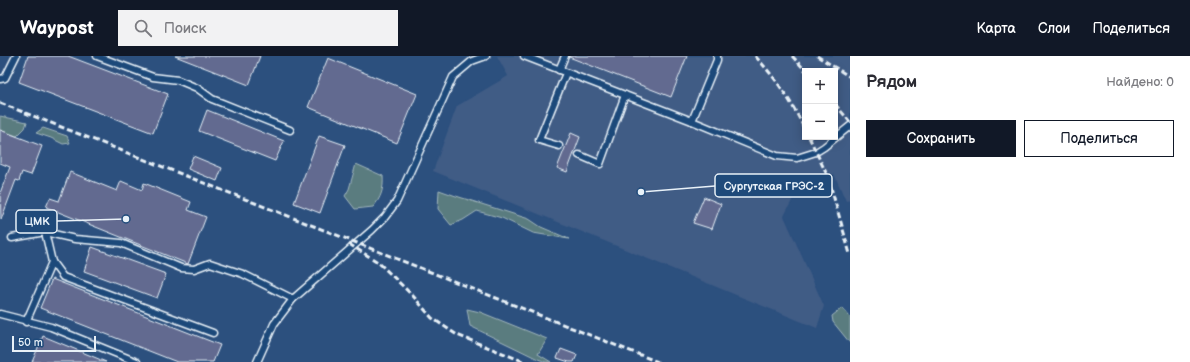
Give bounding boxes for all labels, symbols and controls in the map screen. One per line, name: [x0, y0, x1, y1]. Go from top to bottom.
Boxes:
search box: [118, 10, 398, 46]
text: Waypost: [20, 17, 94, 40]
icon: search: [132, 17, 154, 39]
text: Поиск: [164, 19, 206, 38]
text: Карта: [976, 20, 1016, 37]
text: Слои: [1038, 20, 1070, 37]
text: Поделиться: [1092, 20, 1170, 37]
map controls: [802, 68, 838, 140]
button: +: [802, 68, 838, 104]
text: Рядом: [866, 72, 917, 92]
text: Найдено: 0: [1106, 74, 1174, 90]
button: −: [802, 104, 838, 140]
button: Сохранить: [866, 120, 1016, 157]
button: Поделиться: [1024, 120, 1174, 157]
callout: Сургутская ГРЭС-2: [715, 174, 832, 197]
text: Сургутская ГРЭС-2: [724, 180, 825, 193]
callout: ЦМК: [16, 210, 57, 233]
text: ЦМК: [24, 215, 50, 228]
scale bar: [12, 334, 96, 353]
text: 50 m: [18, 336, 43, 349]

